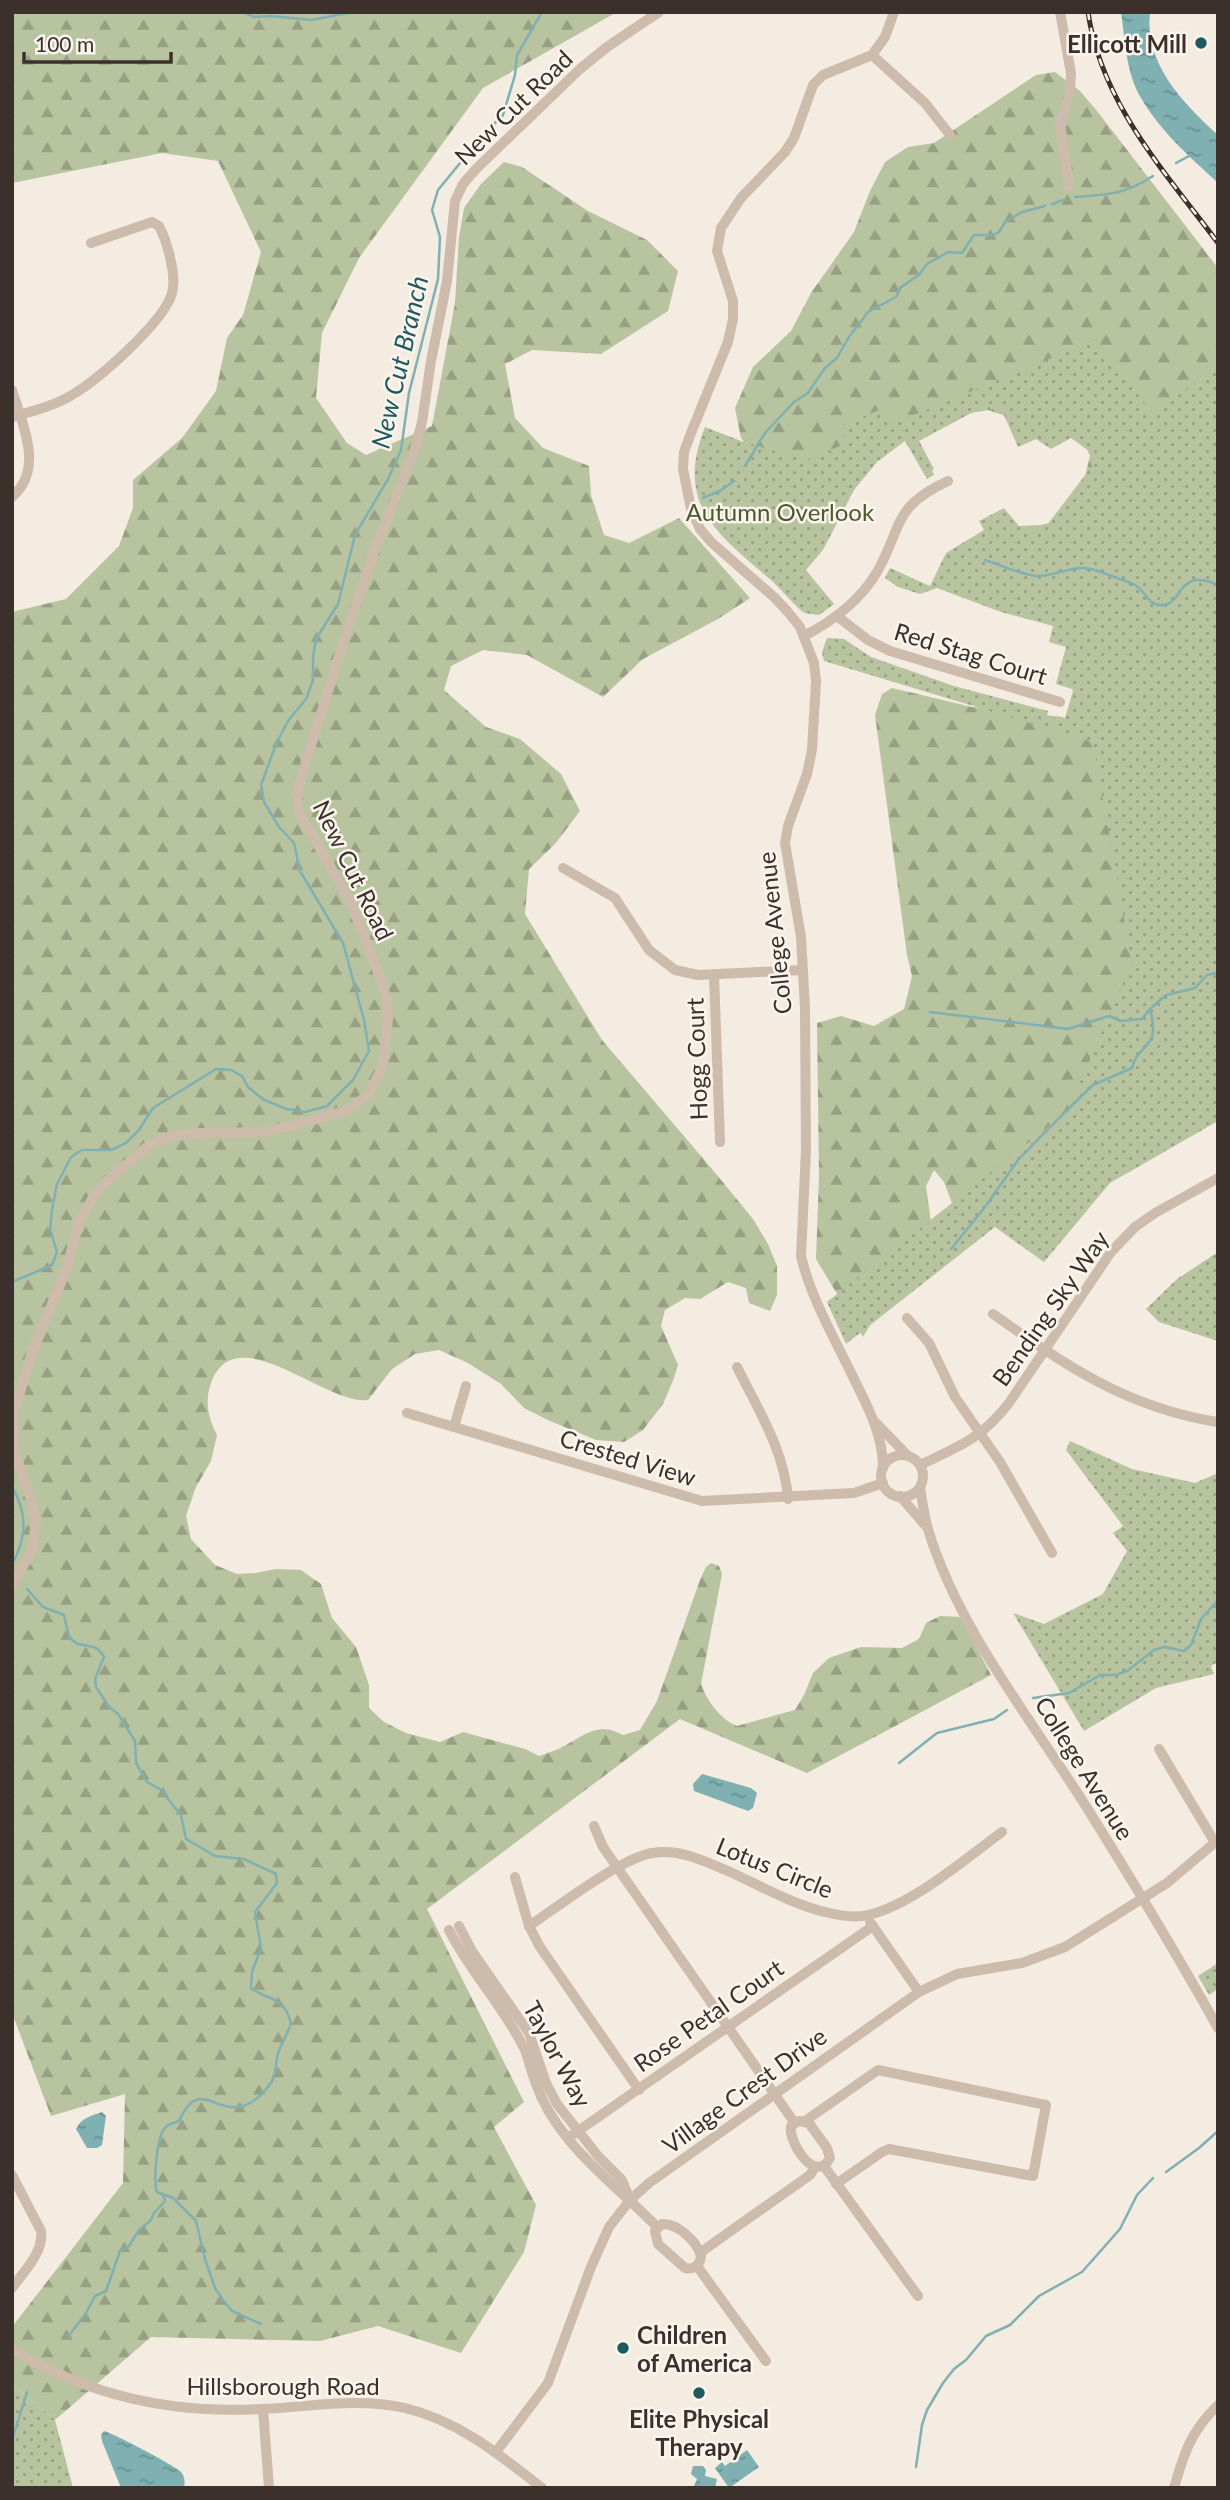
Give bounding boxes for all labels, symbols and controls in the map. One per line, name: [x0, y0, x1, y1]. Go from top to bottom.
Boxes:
scale bar: [24, 21, 172, 65]
place label: Ellicott Mill: [1067, 29, 1187, 58]
text: 100 m: [35, 31, 94, 56]
marker: Ellicott Mill: [1193, 35, 1209, 51]
street label: New Cut Road: [448, 44, 578, 170]
water label: New Cut Branch: [364, 273, 434, 451]
park label: Autumn Overlook: [686, 497, 875, 526]
street label: Red Stag Court: [891, 616, 1051, 690]
street label: New Cut Road: [308, 795, 400, 945]
street label: College Avenue: [751, 850, 797, 1016]
street label: Hogg Court: [679, 997, 713, 1121]
street label: Bending Sky Way: [986, 1224, 1115, 1391]
street label: Crested View: [557, 1423, 700, 1491]
street label: College Avenue: [1029, 1691, 1141, 1845]
street label: Lotus Circle: [712, 1830, 838, 1904]
street label: Rose Petal Court: [628, 1952, 789, 2077]
street label: Taylor Way: [518, 1996, 598, 2113]
street label: Village Crest Drive: [656, 2021, 832, 2159]
place label: Children of America: [637, 2320, 752, 2377]
marker: Children of America: [615, 2340, 631, 2356]
street label: Hillsborough Road: [186, 2371, 380, 2400]
marker: Elite Physical Therapy: [691, 2385, 707, 2401]
place label: Elite Physical Therapy: [629, 2404, 769, 2461]

